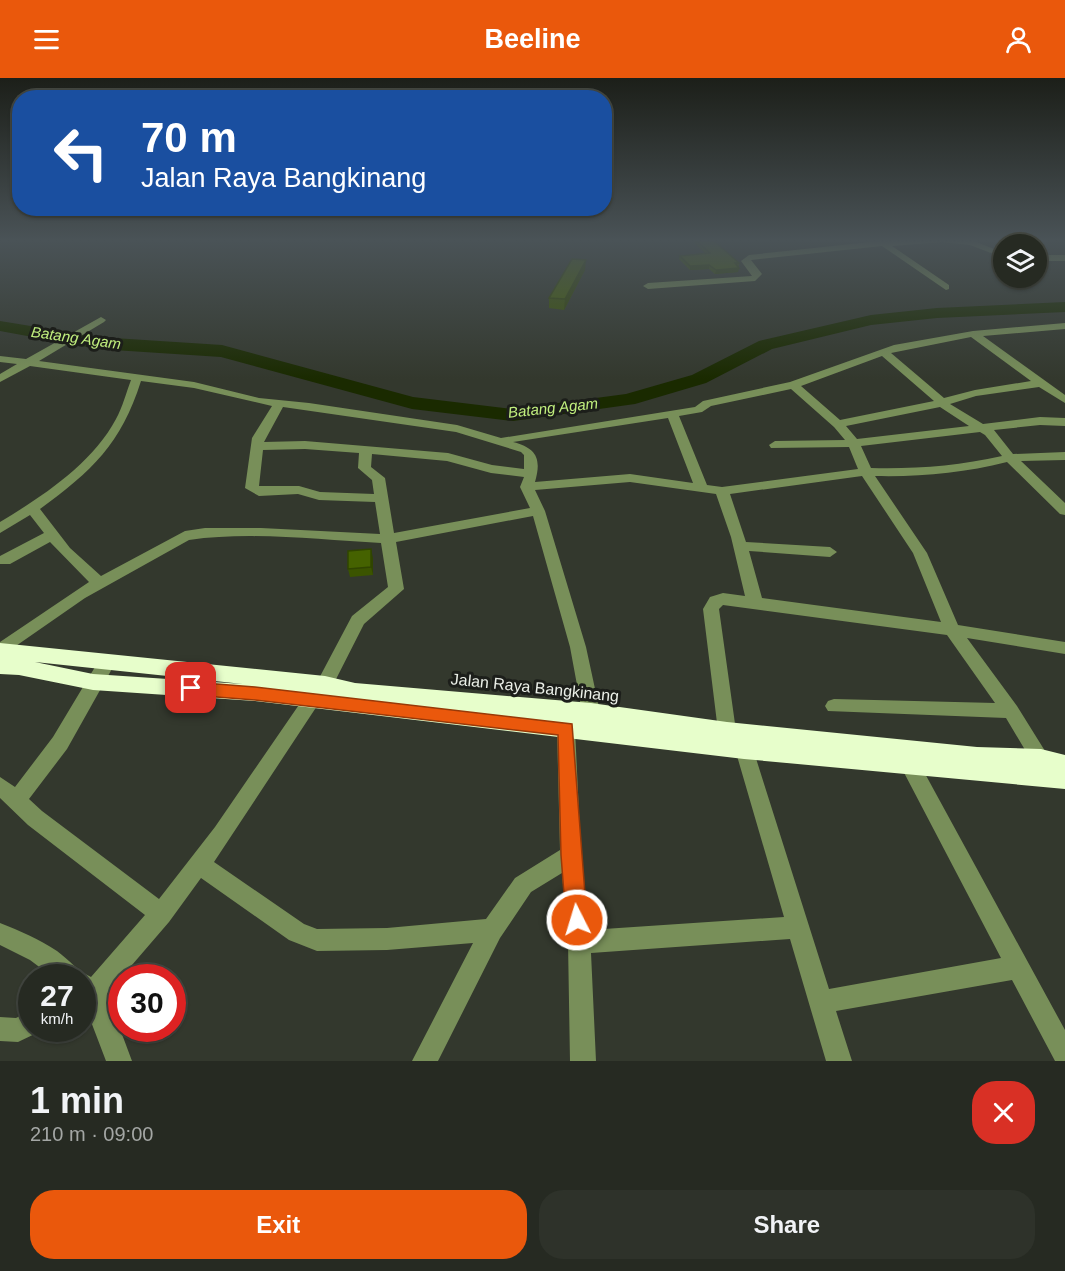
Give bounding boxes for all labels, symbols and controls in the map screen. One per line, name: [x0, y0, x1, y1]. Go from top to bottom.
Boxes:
icon: menu: [30, 23, 63, 56]
icon: person: [1002, 23, 1035, 56]
text: Beeline: [484, 24, 581, 54]
icon: left: [42, 114, 120, 192]
text: 70 m: [141, 114, 237, 161]
text: Jalan Raya Bangkinang: [141, 163, 426, 193]
map controls: [993, 234, 1047, 288]
button: layers: [993, 234, 1047, 288]
water label: Batang Agam: [30, 323, 122, 352]
water label: Batang Agam: [507, 394, 599, 421]
pin: [165, 662, 216, 713]
street label: Jalan Raya Bangkinang: [450, 670, 620, 705]
icon: arrive: [174, 671, 207, 704]
position arrow: [545, 888, 609, 952]
speed limit sign: 30: [108, 964, 186, 1042]
text: 27: [40, 979, 74, 1012]
text: km/h: [41, 1010, 73, 1027]
text: 1 min: [30, 1080, 124, 1121]
button: close: [972, 1081, 1035, 1144]
text: 210 m · 09:00: [30, 1123, 153, 1145]
button: Exit: [30, 1190, 527, 1259]
button: Share: [539, 1190, 1035, 1259]

